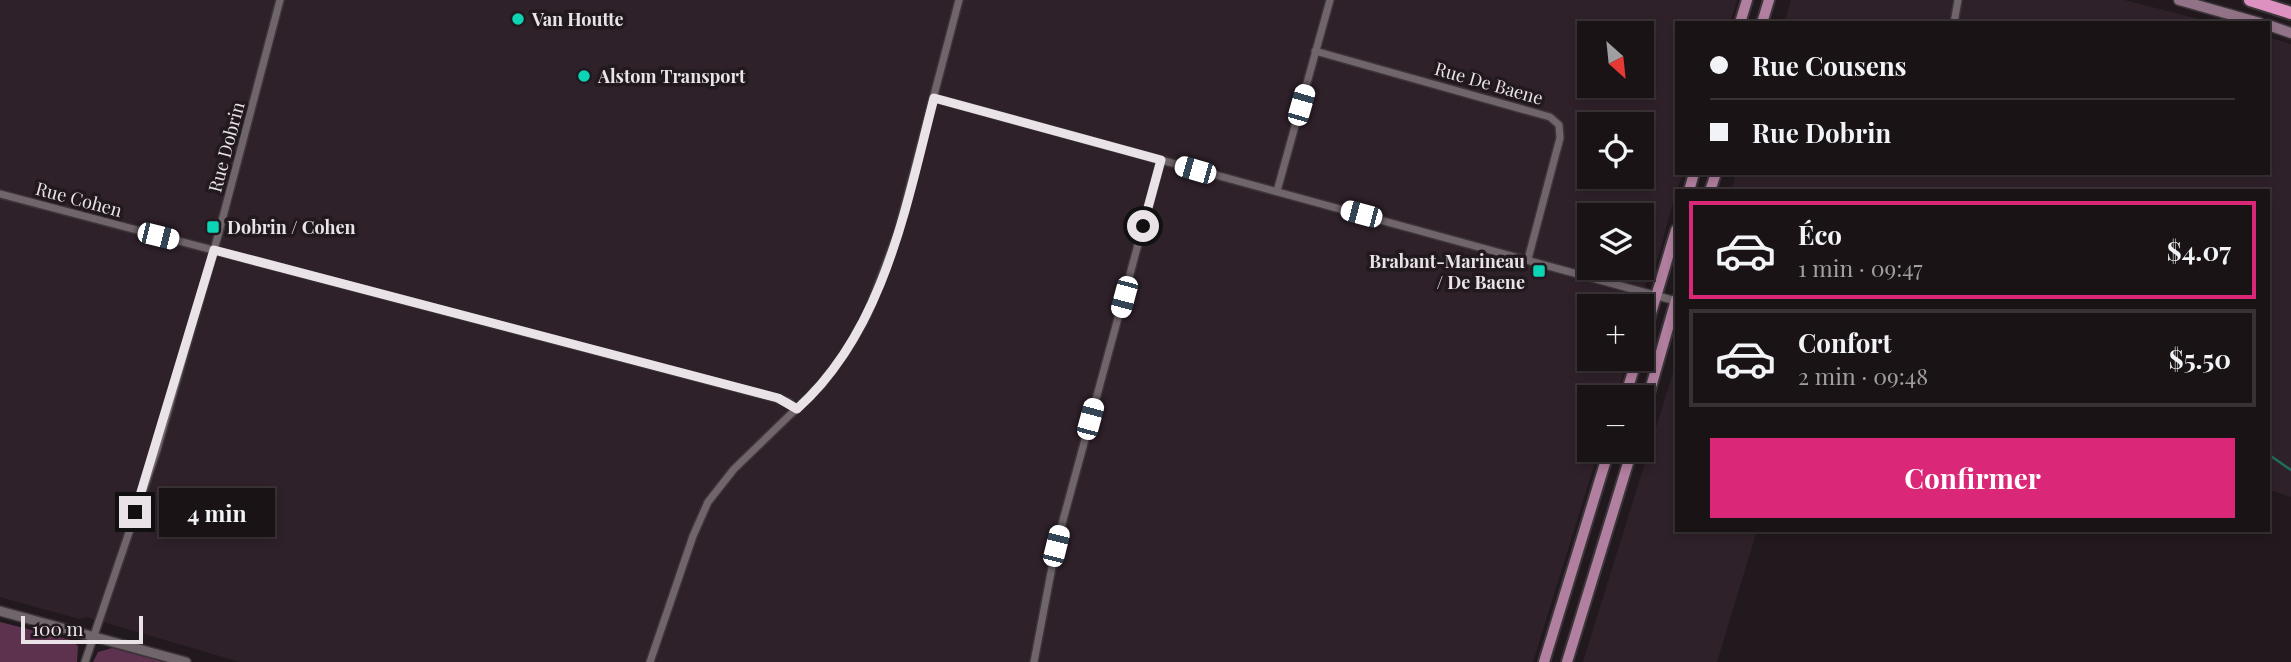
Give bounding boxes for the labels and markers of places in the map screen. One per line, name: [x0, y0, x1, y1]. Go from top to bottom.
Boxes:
place label: Van Houtte: [531, 7, 624, 31]
marker: Van Houtte: [510, 11, 526, 27]
place label: Alstom Transport: [597, 64, 746, 88]
marker: Alstom Transport: [576, 68, 592, 84]
place label: Dobrin / Cohen: [227, 215, 355, 239]
marker: Dobrin / Cohen: [205, 219, 221, 235]
place label: Brabant-Marineau / De Baene: [1369, 249, 1525, 294]
marker: Brabant-Marineau / De Baene: [1531, 263, 1547, 279]

